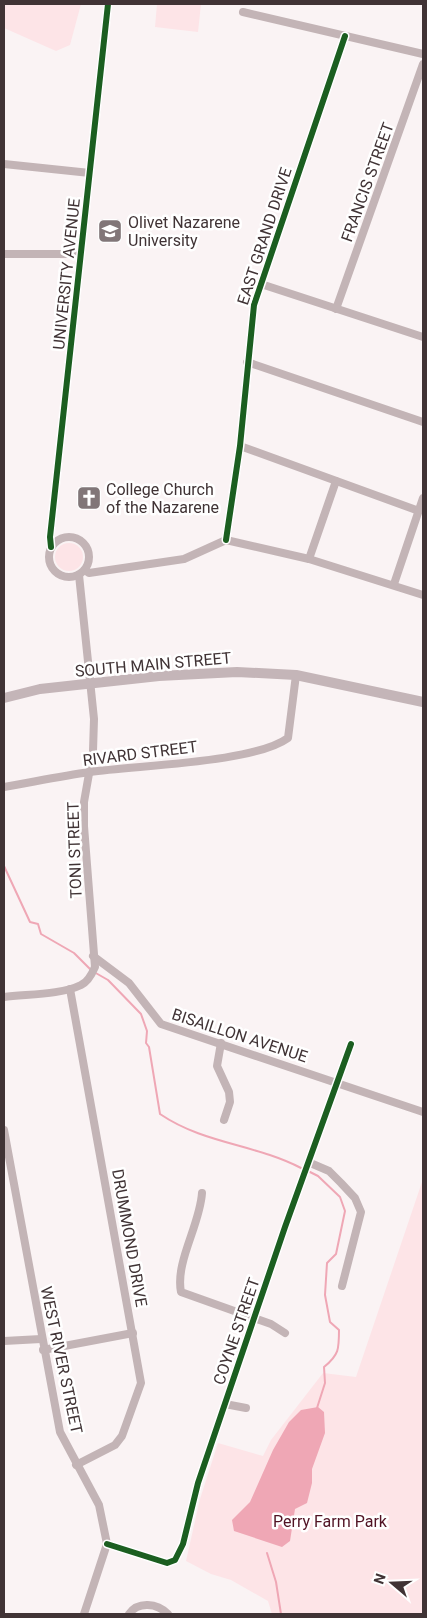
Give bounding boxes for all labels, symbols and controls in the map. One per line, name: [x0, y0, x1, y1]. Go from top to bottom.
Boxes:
street label: FRANCIS STREET: [337, 119, 398, 244]
street label: EAST GRAND DRIVE: [233, 165, 296, 307]
street label: UNIVERSITY AVENUE: [49, 197, 84, 351]
place label: Olivet Nazarene University: [128, 213, 240, 250]
school or university icon: Olivet Nazarene University: [97, 218, 123, 244]
place label: College Church of the Nazarene: [106, 480, 219, 517]
church icon: College Church of the Nazarene: [76, 485, 102, 511]
street label: SOUTH MAIN STREET: [74, 648, 232, 681]
street label: RIVARD STREET: [82, 737, 199, 770]
street label: TONI STREET: [63, 801, 86, 899]
street label: BISAILLON AVENUE: [170, 1005, 310, 1066]
street label: DRUMMOND DRIVE: [108, 1168, 151, 1308]
street label: COYNE STREET: [209, 1275, 264, 1387]
street label: WEST RIVER STREET: [37, 1285, 87, 1436]
park label: Perry Farm Park: [273, 1512, 388, 1531]
north arrow: [367, 1558, 417, 1608]
text: N: [371, 1571, 389, 1586]

